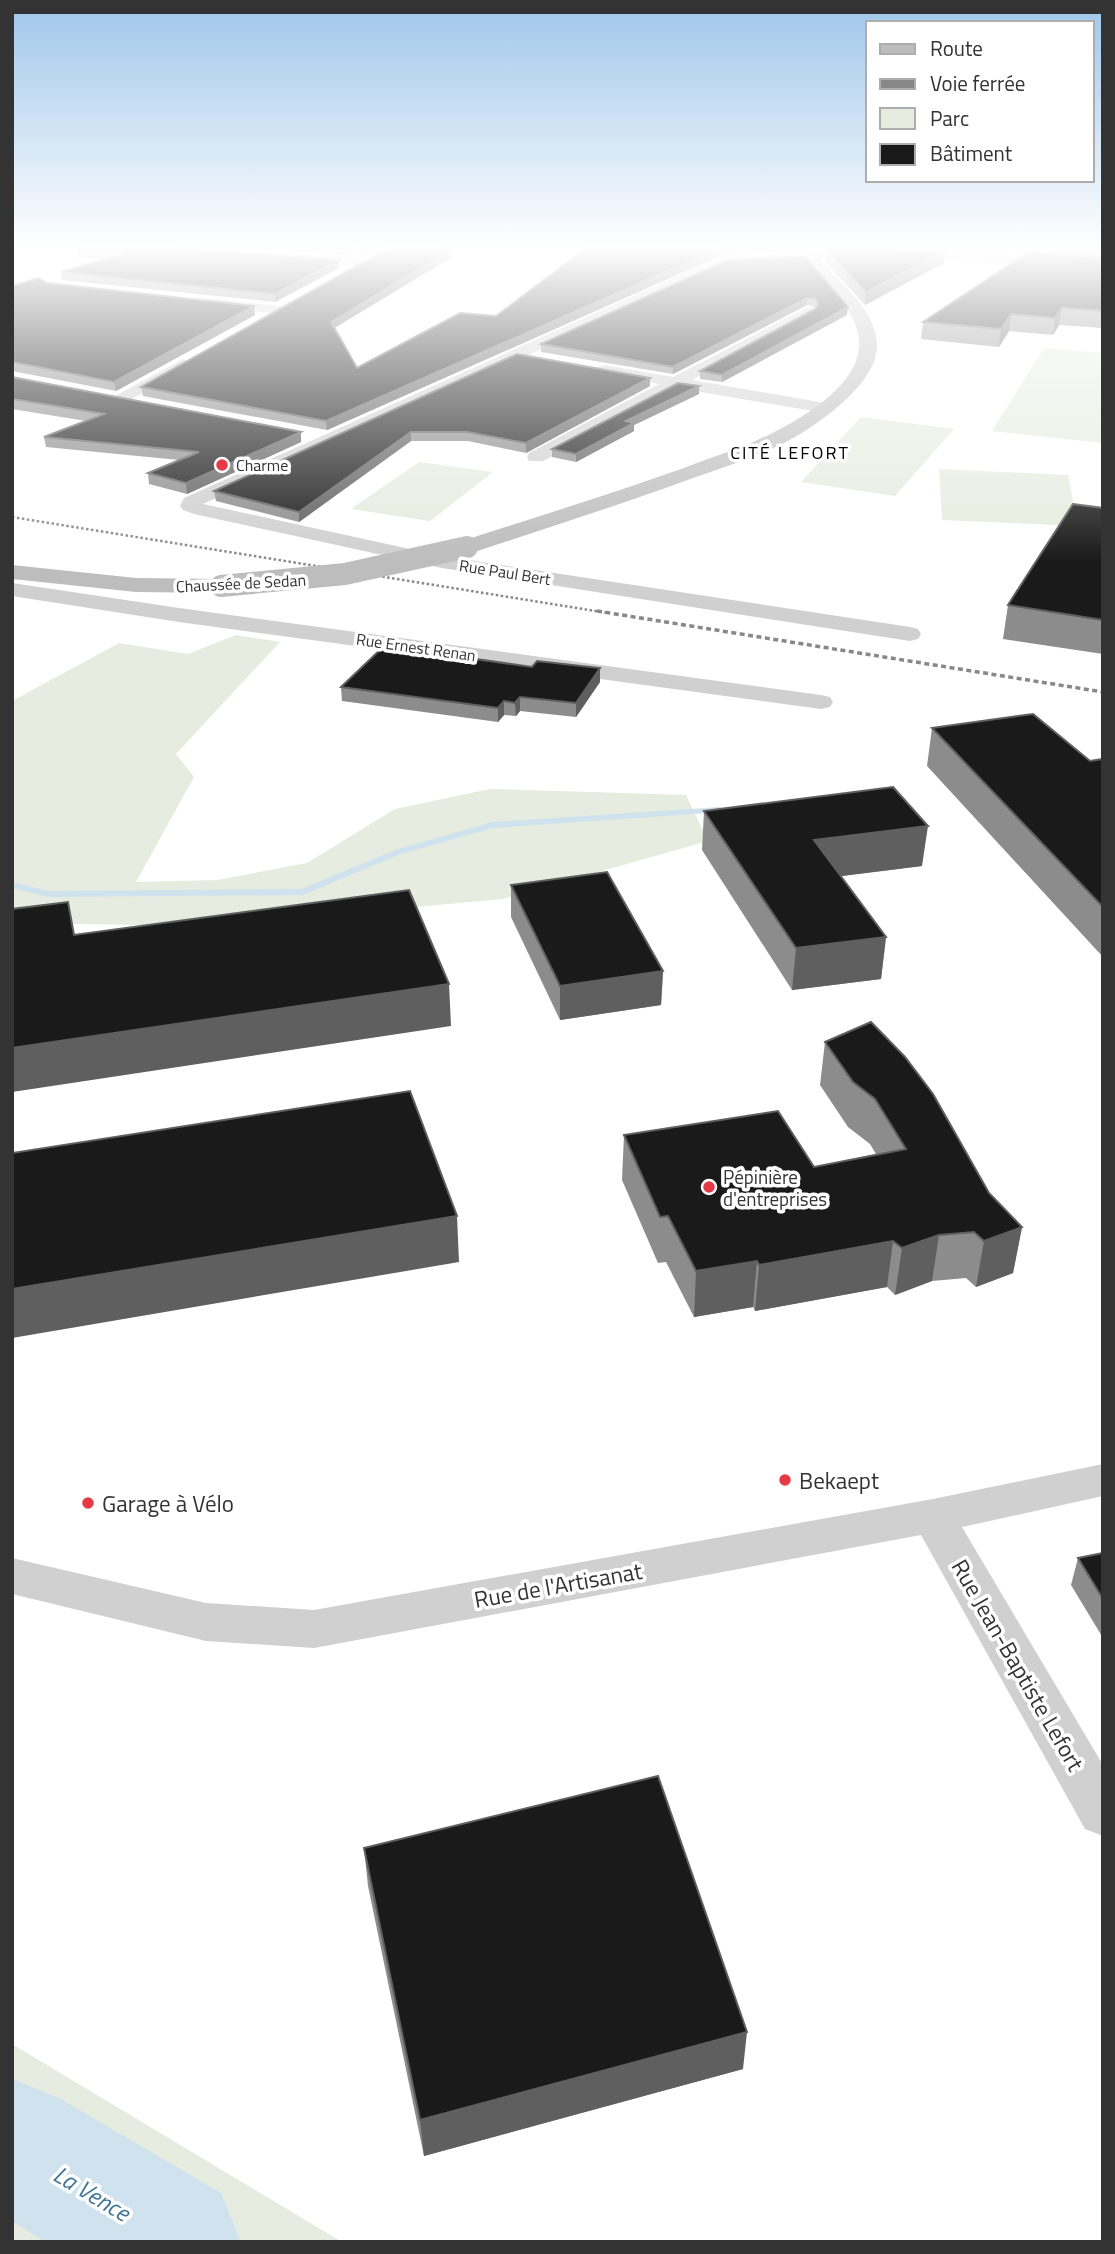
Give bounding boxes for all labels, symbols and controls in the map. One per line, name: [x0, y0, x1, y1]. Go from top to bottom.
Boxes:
legend: [866, 21, 1094, 182]
text: Route: [930, 32, 983, 64]
text: Voie ferrée: [930, 67, 1025, 99]
text: Parc: [930, 102, 969, 134]
text: Bâtiment: [930, 137, 1013, 169]
district label: CITÉ LEFORT: [730, 439, 850, 466]
place label: Charme: [236, 453, 288, 477]
marker: Charme: [214, 457, 230, 473]
street label: Rue Paul Bert: [458, 553, 553, 591]
street label: Chaussée de Sedan: [175, 568, 307, 598]
street label: Rue Ernest Renan: [355, 627, 477, 667]
place label: Pépinière d'entreprises: [723, 1162, 827, 1213]
marker: Pépinière d'entreprises: [701, 1179, 717, 1195]
place label: Bekaept: [799, 1463, 879, 1498]
marker: Bekaept: [777, 1472, 793, 1488]
place label: Garage à Vélo: [102, 1486, 234, 1521]
marker: Garage à Vélo: [80, 1495, 96, 1511]
street label: Rue de l'Artisanat: [471, 1553, 645, 1617]
street label: Rue Jean-Baptiste Lefort: [943, 1553, 1093, 1777]
water label: La Vence: [47, 2156, 139, 2231]

